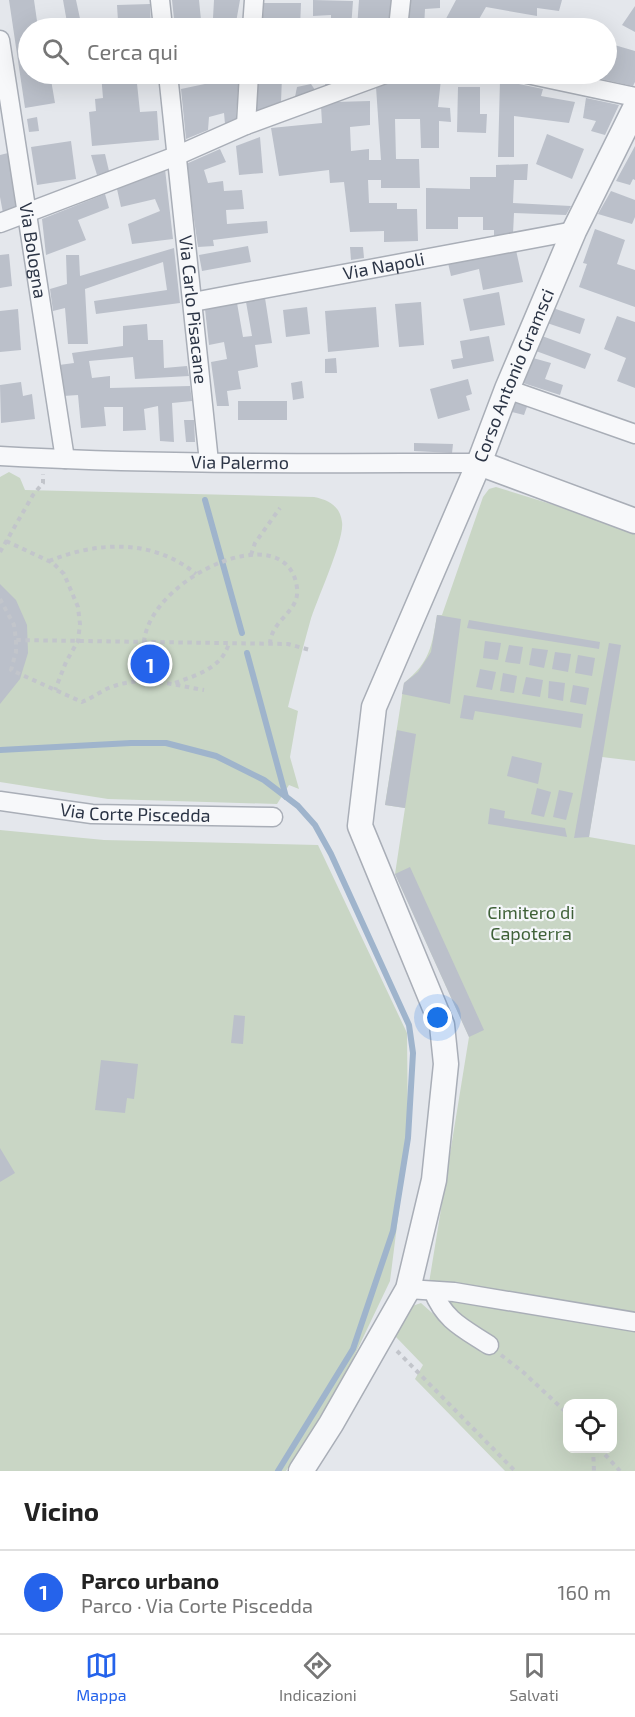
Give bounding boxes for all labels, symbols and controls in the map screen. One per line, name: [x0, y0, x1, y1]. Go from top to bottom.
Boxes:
search box: [18, 18, 617, 84]
icon: search: [39, 35, 72, 68]
text: Cerca qui: [87, 38, 178, 64]
street label: Via Bologna: [15, 201, 52, 300]
street label: Via Carlo Pisacane: [175, 234, 213, 385]
street label: Via Napoli: [341, 247, 426, 284]
street label: Corso Antonio Gramsci: [468, 285, 558, 465]
street label: Via Palermo: [191, 450, 289, 473]
pin: 1: [130, 642, 170, 686]
street label: Via Corte Piscedda: [59, 798, 211, 826]
park label: Cimitero di Capoterra: [487, 901, 575, 944]
your location: [423, 1003, 452, 1032]
map controls: [563, 1399, 617, 1453]
button: locate: [563, 1399, 617, 1453]
text: Vicino: [24, 1495, 99, 1526]
text: Parco urbano: [81, 1567, 219, 1593]
text: 1: [39, 1580, 48, 1604]
text: 160 m: [558, 1580, 611, 1604]
text: Parco · Via Corte Piscedda: [81, 1593, 313, 1617]
tab: Mappa: [76, 1649, 126, 1704]
tab: Indicazioni: [279, 1649, 357, 1704]
tab: Salvati: [509, 1649, 559, 1704]

